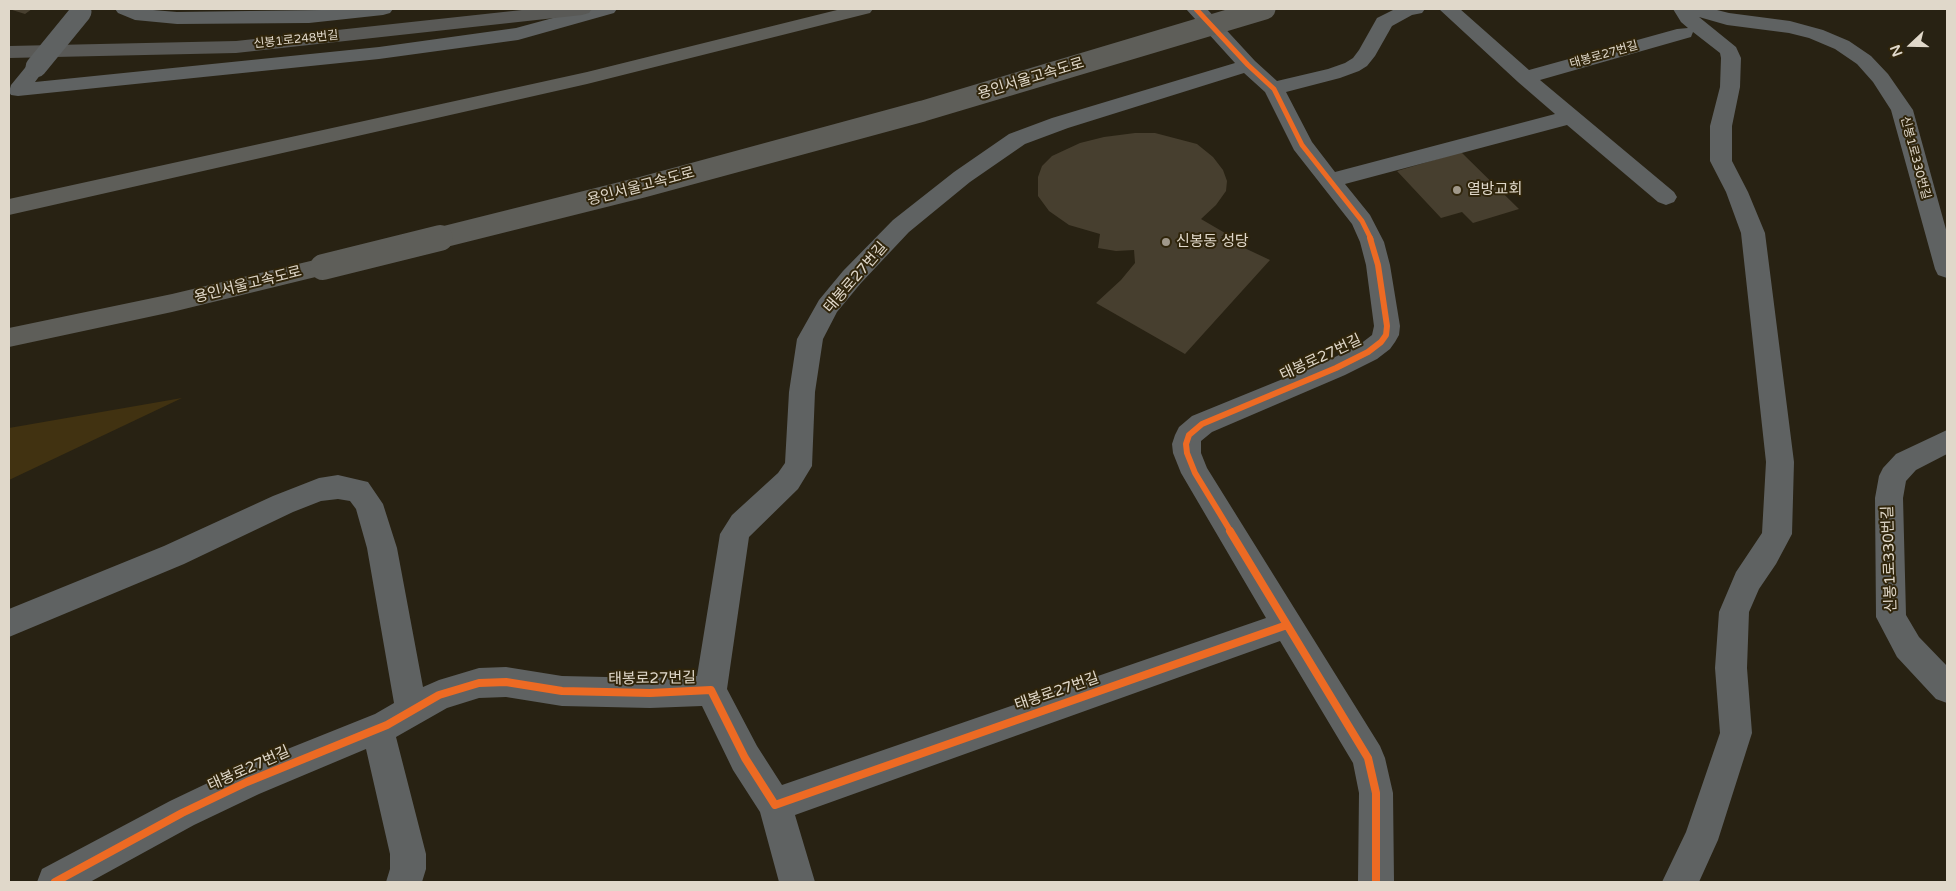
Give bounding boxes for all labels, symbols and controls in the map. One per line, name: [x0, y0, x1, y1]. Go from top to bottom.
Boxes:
north arrow: [1886, 20, 1936, 70]
street label: 신봉1로248번길: [253, 28, 339, 52]
street label: 태봉로27번길: [1568, 38, 1640, 72]
text: N: [1887, 42, 1906, 59]
street label: 용인서울고속도로: [976, 54, 1086, 104]
street label: 신봉1로330번길: [1897, 115, 1933, 201]
street label: 용인서울고속도로: [585, 164, 697, 210]
place label: 열방교회: [1467, 181, 1522, 199]
marker: 열방교회: [1451, 184, 1463, 196]
place label: 신봉동 성당: [1176, 233, 1249, 251]
marker: 신봉동 성당: [1160, 236, 1172, 248]
street label: 태봉로27번길: [820, 239, 892, 317]
street label: 용인서울고속도로: [192, 263, 304, 307]
street label: 태봉로27번길: [1277, 331, 1365, 385]
street label: 신봉1로330번길: [1879, 505, 1901, 613]
street label: 태봉로27번길: [608, 669, 696, 689]
street label: 태봉로27번길: [1013, 669, 1101, 715]
street label: 태봉로27번길: [205, 743, 293, 795]

